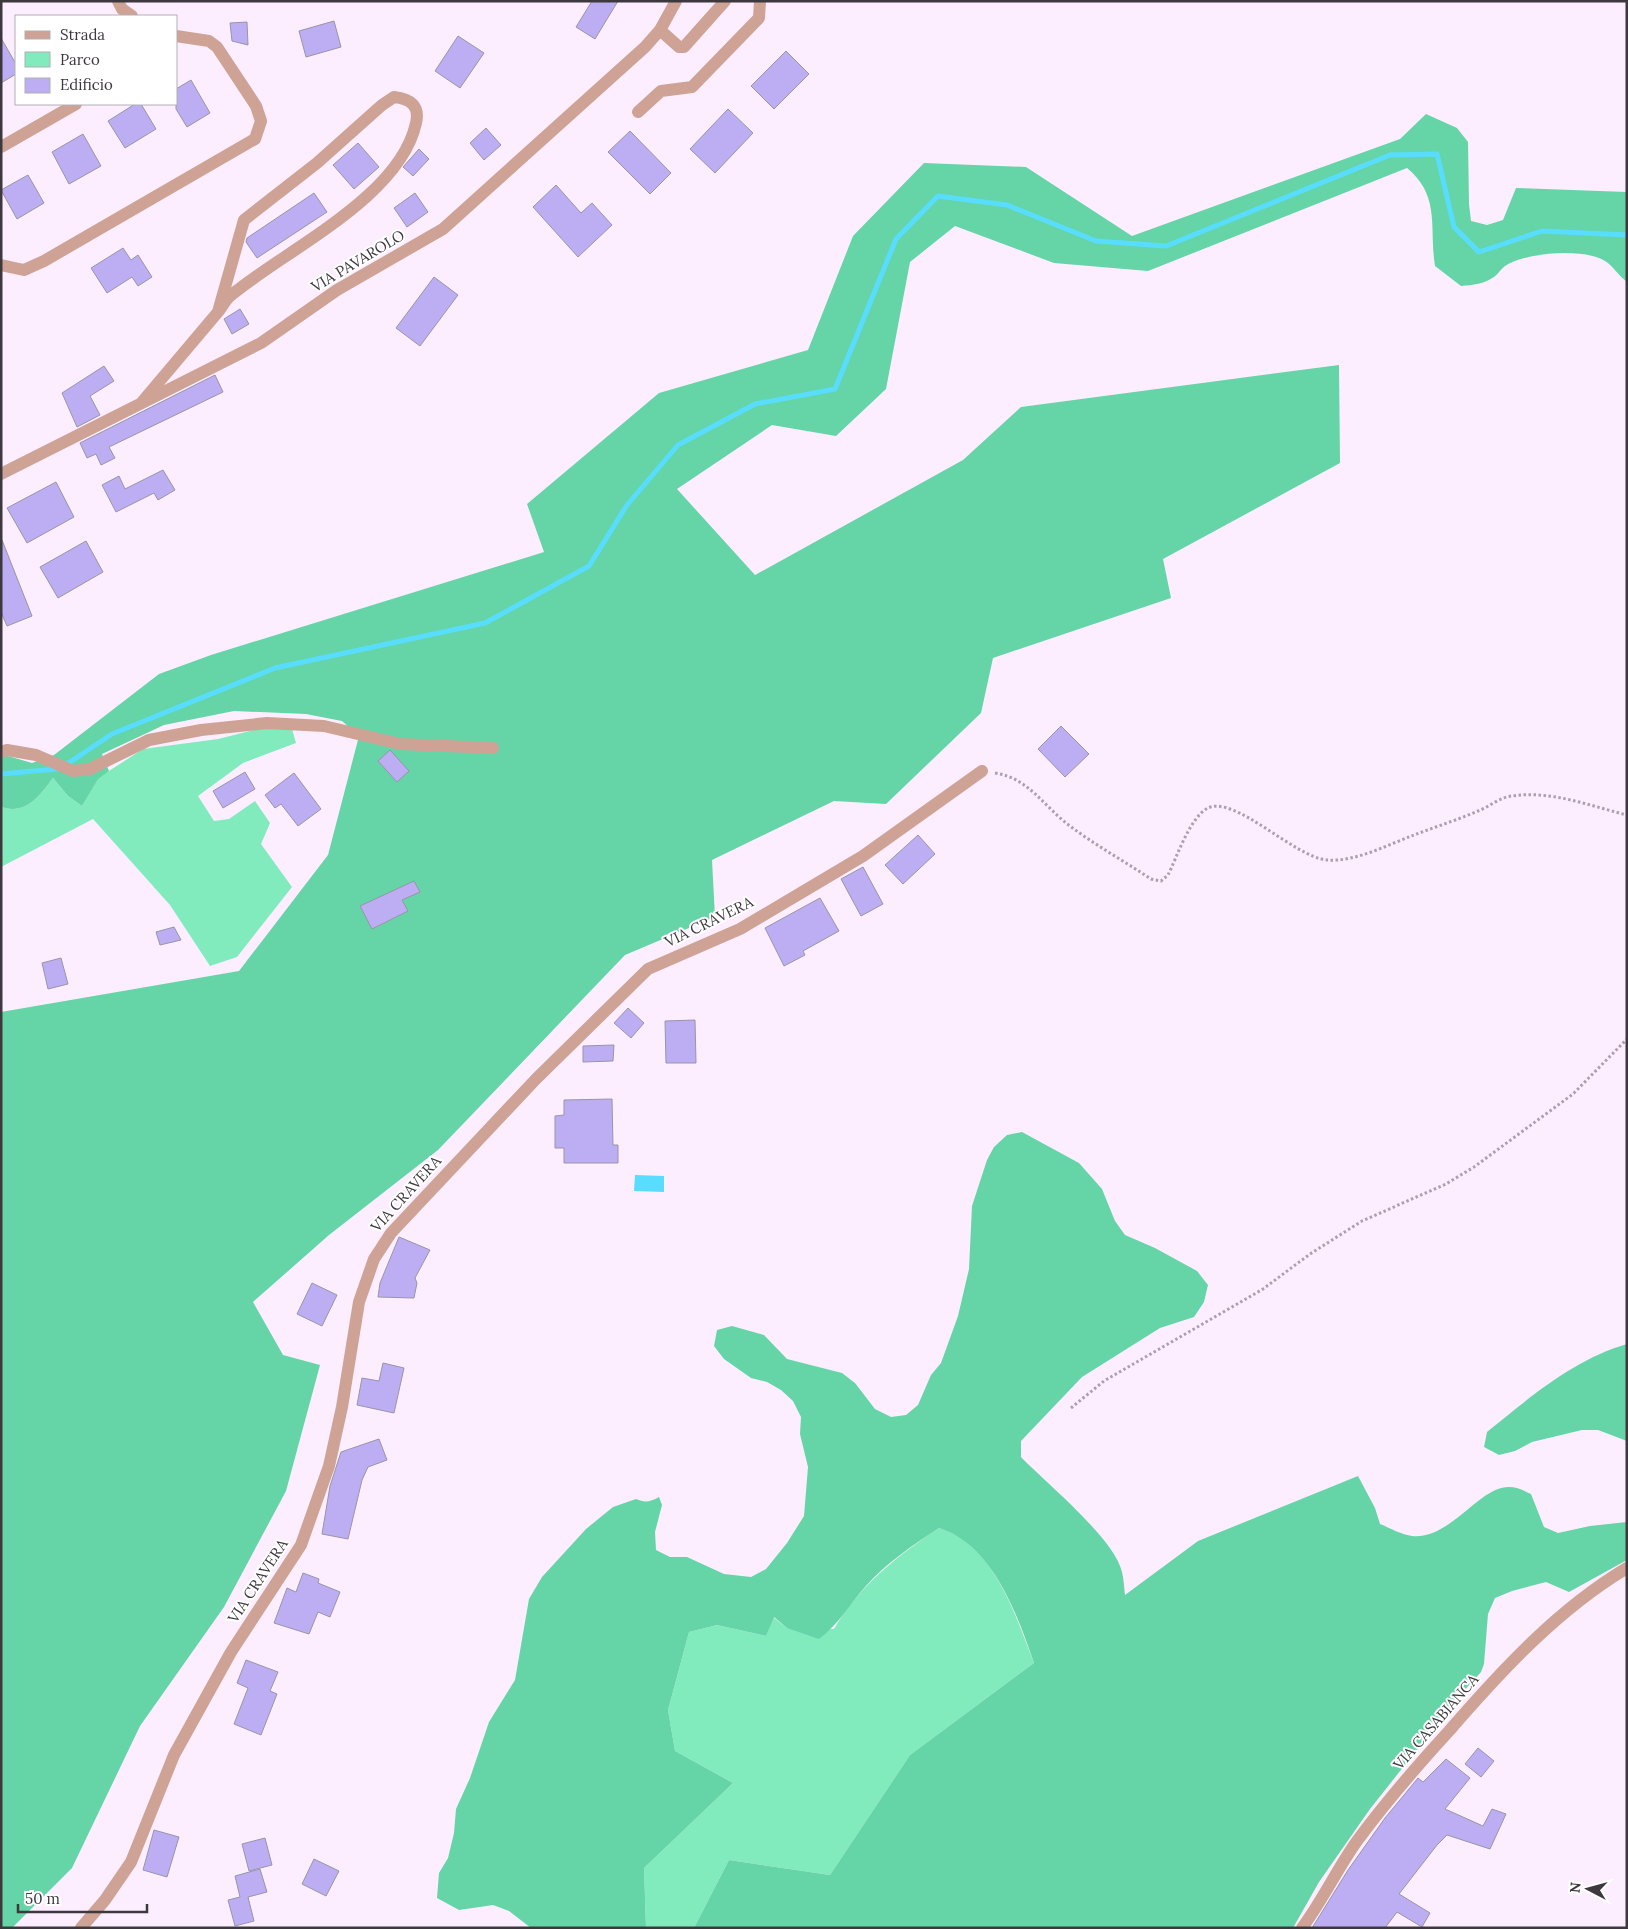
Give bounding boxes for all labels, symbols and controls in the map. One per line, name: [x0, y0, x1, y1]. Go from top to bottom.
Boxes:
legend: [15, 15, 178, 105]
text: Strada: [60, 25, 105, 44]
text: Parco: [60, 50, 100, 69]
text: Edificio: [60, 75, 113, 94]
street label: VIA PAVAROLO: [307, 225, 408, 296]
street label: VIA CRAVERA: [660, 892, 757, 952]
street label: VIA CRAVERA: [366, 1151, 445, 1237]
street label: VIA CRAVERA: [223, 1535, 292, 1627]
street label: VIA CASABIANCA: [1388, 1670, 1483, 1774]
north arrow: [1563, 1864, 1613, 1914]
text: N: [1566, 1881, 1585, 1894]
scale bar: [18, 1882, 146, 1914]
text: 50 m: [25, 1889, 60, 1908]

